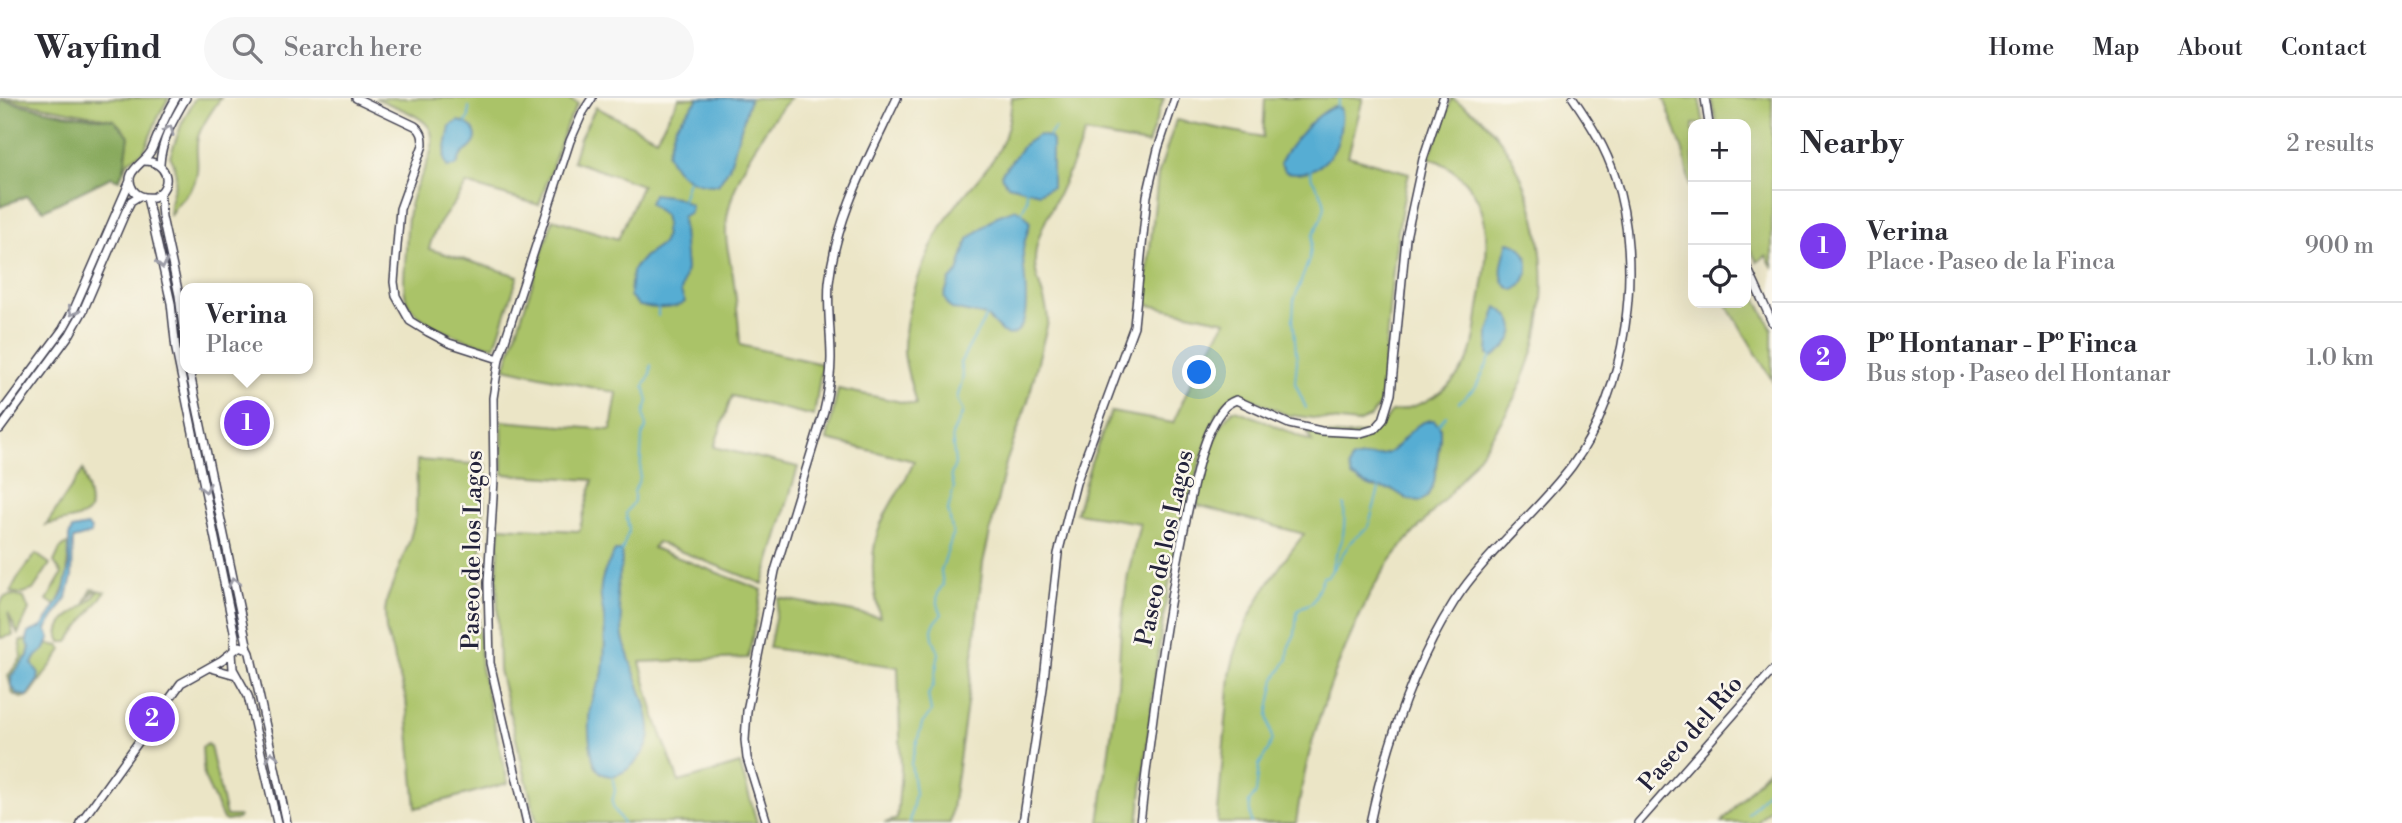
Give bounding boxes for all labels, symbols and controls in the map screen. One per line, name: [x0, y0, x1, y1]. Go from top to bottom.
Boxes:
search box: [204, 17, 694, 80]
text: Wayfind: [35, 28, 162, 69]
icon: search: [228, 29, 266, 67]
text: Search here: [284, 32, 422, 64]
text: Home: [1989, 33, 2054, 63]
text: Map: [2092, 33, 2140, 63]
text: About: [2178, 33, 2243, 63]
text: Contact: [2281, 33, 2367, 63]
map controls: [1688, 119, 1751, 308]
button: +: [1688, 119, 1751, 182]
one-way arrow: [161, 125, 175, 137]
text: Nearby: [1800, 125, 1904, 163]
text: 2 results: [2287, 130, 2374, 158]
button: −: [1688, 182, 1751, 245]
text: Verina: [1867, 216, 1948, 248]
text: 1: [1817, 232, 1829, 260]
text: 900 m: [2305, 232, 2374, 260]
button: locate: [1688, 245, 1751, 308]
text: Place · Paseo de la Finca: [1867, 248, 2115, 276]
one-way arrow: [154, 258, 169, 270]
popup: [180, 283, 313, 374]
text: Verina: [206, 299, 287, 331]
one-way arrow: [67, 304, 81, 316]
text: Pº Hontanar - Pº Finca: [1867, 328, 2137, 360]
text: Place: [206, 331, 263, 359]
text: 2: [1816, 344, 1830, 372]
text: 1.0 km: [2306, 344, 2374, 372]
your location: [1182, 355, 1216, 389]
text: Bus stop · Paseo del Hontanar: [1867, 360, 2171, 388]
pin: 1: [224, 397, 270, 449]
street label: Paseo de los Lagos: [1130, 447, 1200, 649]
street label: Paseo de los Lagos: [456, 450, 490, 650]
one-way arrow: [196, 482, 211, 494]
one-way arrow: [227, 576, 242, 588]
street label: Paseo del Río: [1632, 670, 1750, 798]
pin: 2: [129, 693, 175, 745]
one-way arrow: [265, 751, 280, 763]

